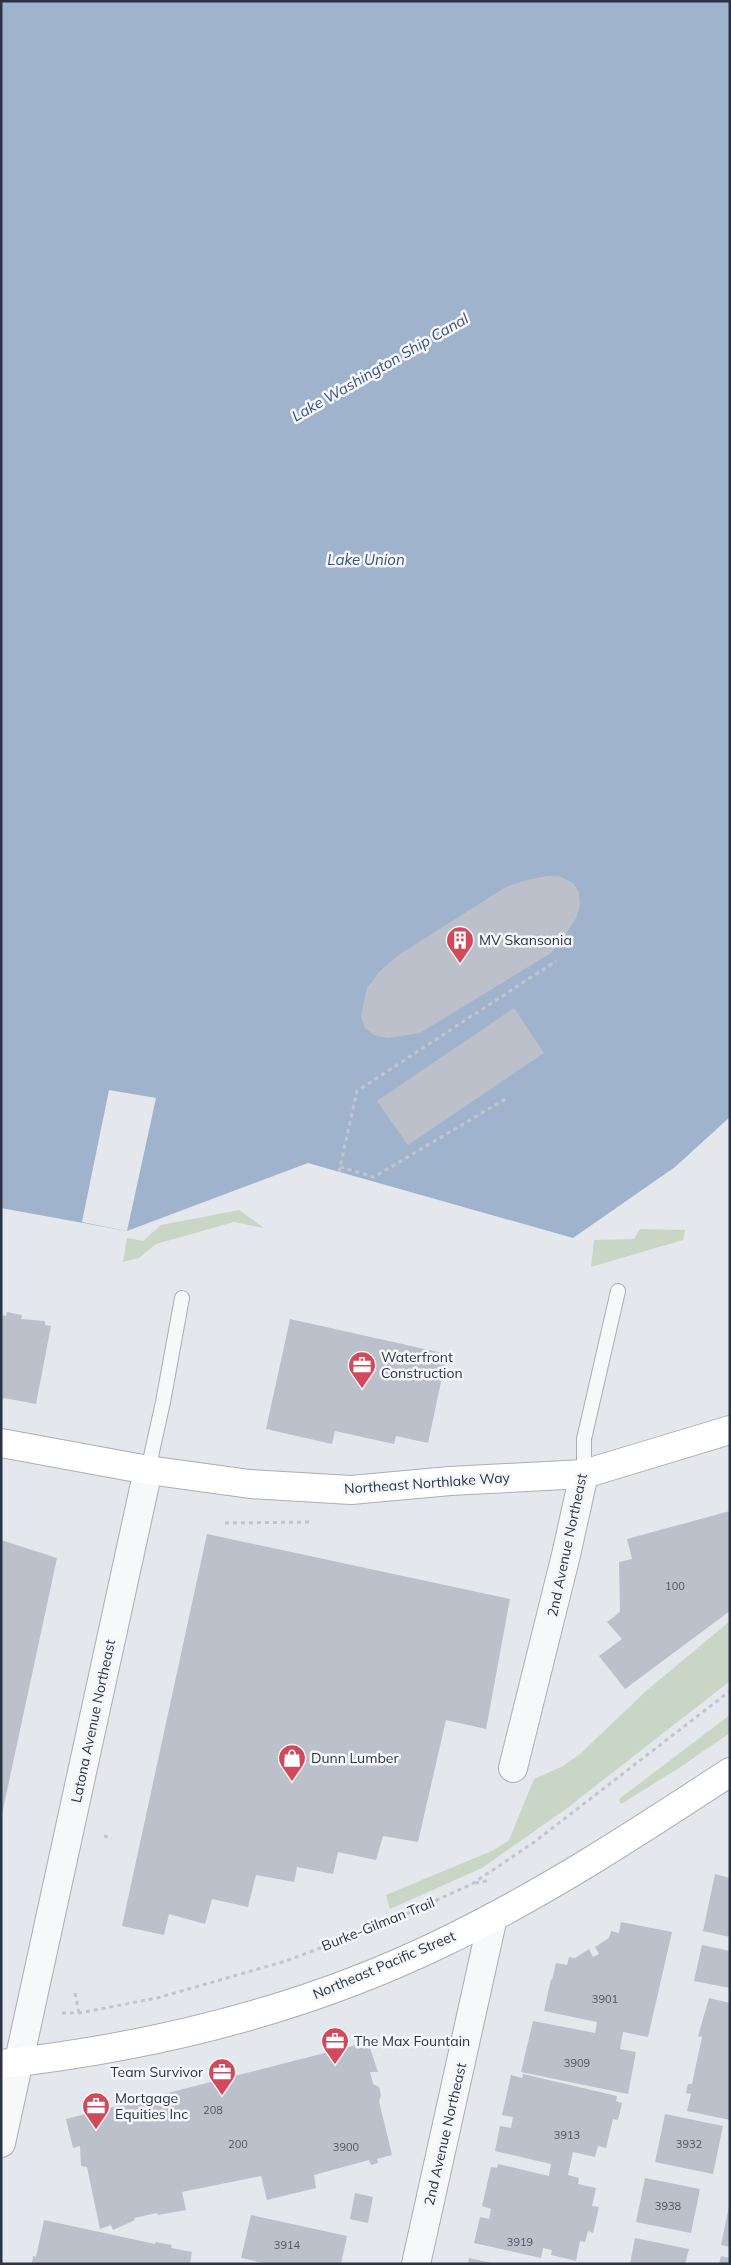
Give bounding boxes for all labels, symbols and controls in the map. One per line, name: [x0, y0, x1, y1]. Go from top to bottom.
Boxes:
water label: Lake Washington Ship Canal: [288, 308, 472, 425]
water label: Lake Union: [327, 550, 405, 569]
building icon: MV Skansonia: [445, 925, 475, 964]
place label: MV Skansonia: [479, 931, 572, 949]
place label: Waterfront Construction: [381, 1348, 463, 1382]
office icon: Waterfront Construction: [347, 1350, 377, 1389]
street label: Northeast Northlake Way: [344, 1468, 511, 1498]
street label: 2nd Avenue Northeast: [543, 1472, 591, 1618]
house number: 100: [665, 1579, 685, 1593]
street label: Latona Avenue Northeast: [67, 1638, 119, 1804]
shop icon: Dunn Lumber: [277, 1743, 307, 1782]
place label: Dunn Lumber: [311, 1749, 399, 1767]
street label: Burke-Gilman Trail: [319, 1893, 437, 1955]
street label: Northeast Pacific Street: [310, 1927, 458, 2003]
house number: 3901: [592, 1992, 618, 2006]
office icon: The Max Fountain: [320, 2026, 350, 2065]
place label: The Max Fountain: [354, 2032, 470, 2050]
house number: 3909: [564, 2056, 590, 2070]
office icon: Team Survivor: [207, 2057, 237, 2096]
street label: 2nd Avenue Northeast: [420, 2061, 470, 2207]
place label: Team Survivor: [110, 2063, 204, 2081]
place label: Mortgage Equities Inc: [115, 2089, 188, 2123]
office icon: Mortgage Equities Inc: [81, 2091, 111, 2130]
house number: 208: [203, 2103, 223, 2117]
house number: 3913: [554, 2128, 580, 2142]
house number: 200: [228, 2137, 248, 2151]
house number: 3932: [676, 2137, 703, 2151]
house number: 3900: [333, 2140, 360, 2154]
house number: 3938: [655, 2199, 682, 2213]
house number: 3919: [507, 2235, 533, 2249]
house number: 3914: [274, 2238, 301, 2252]

